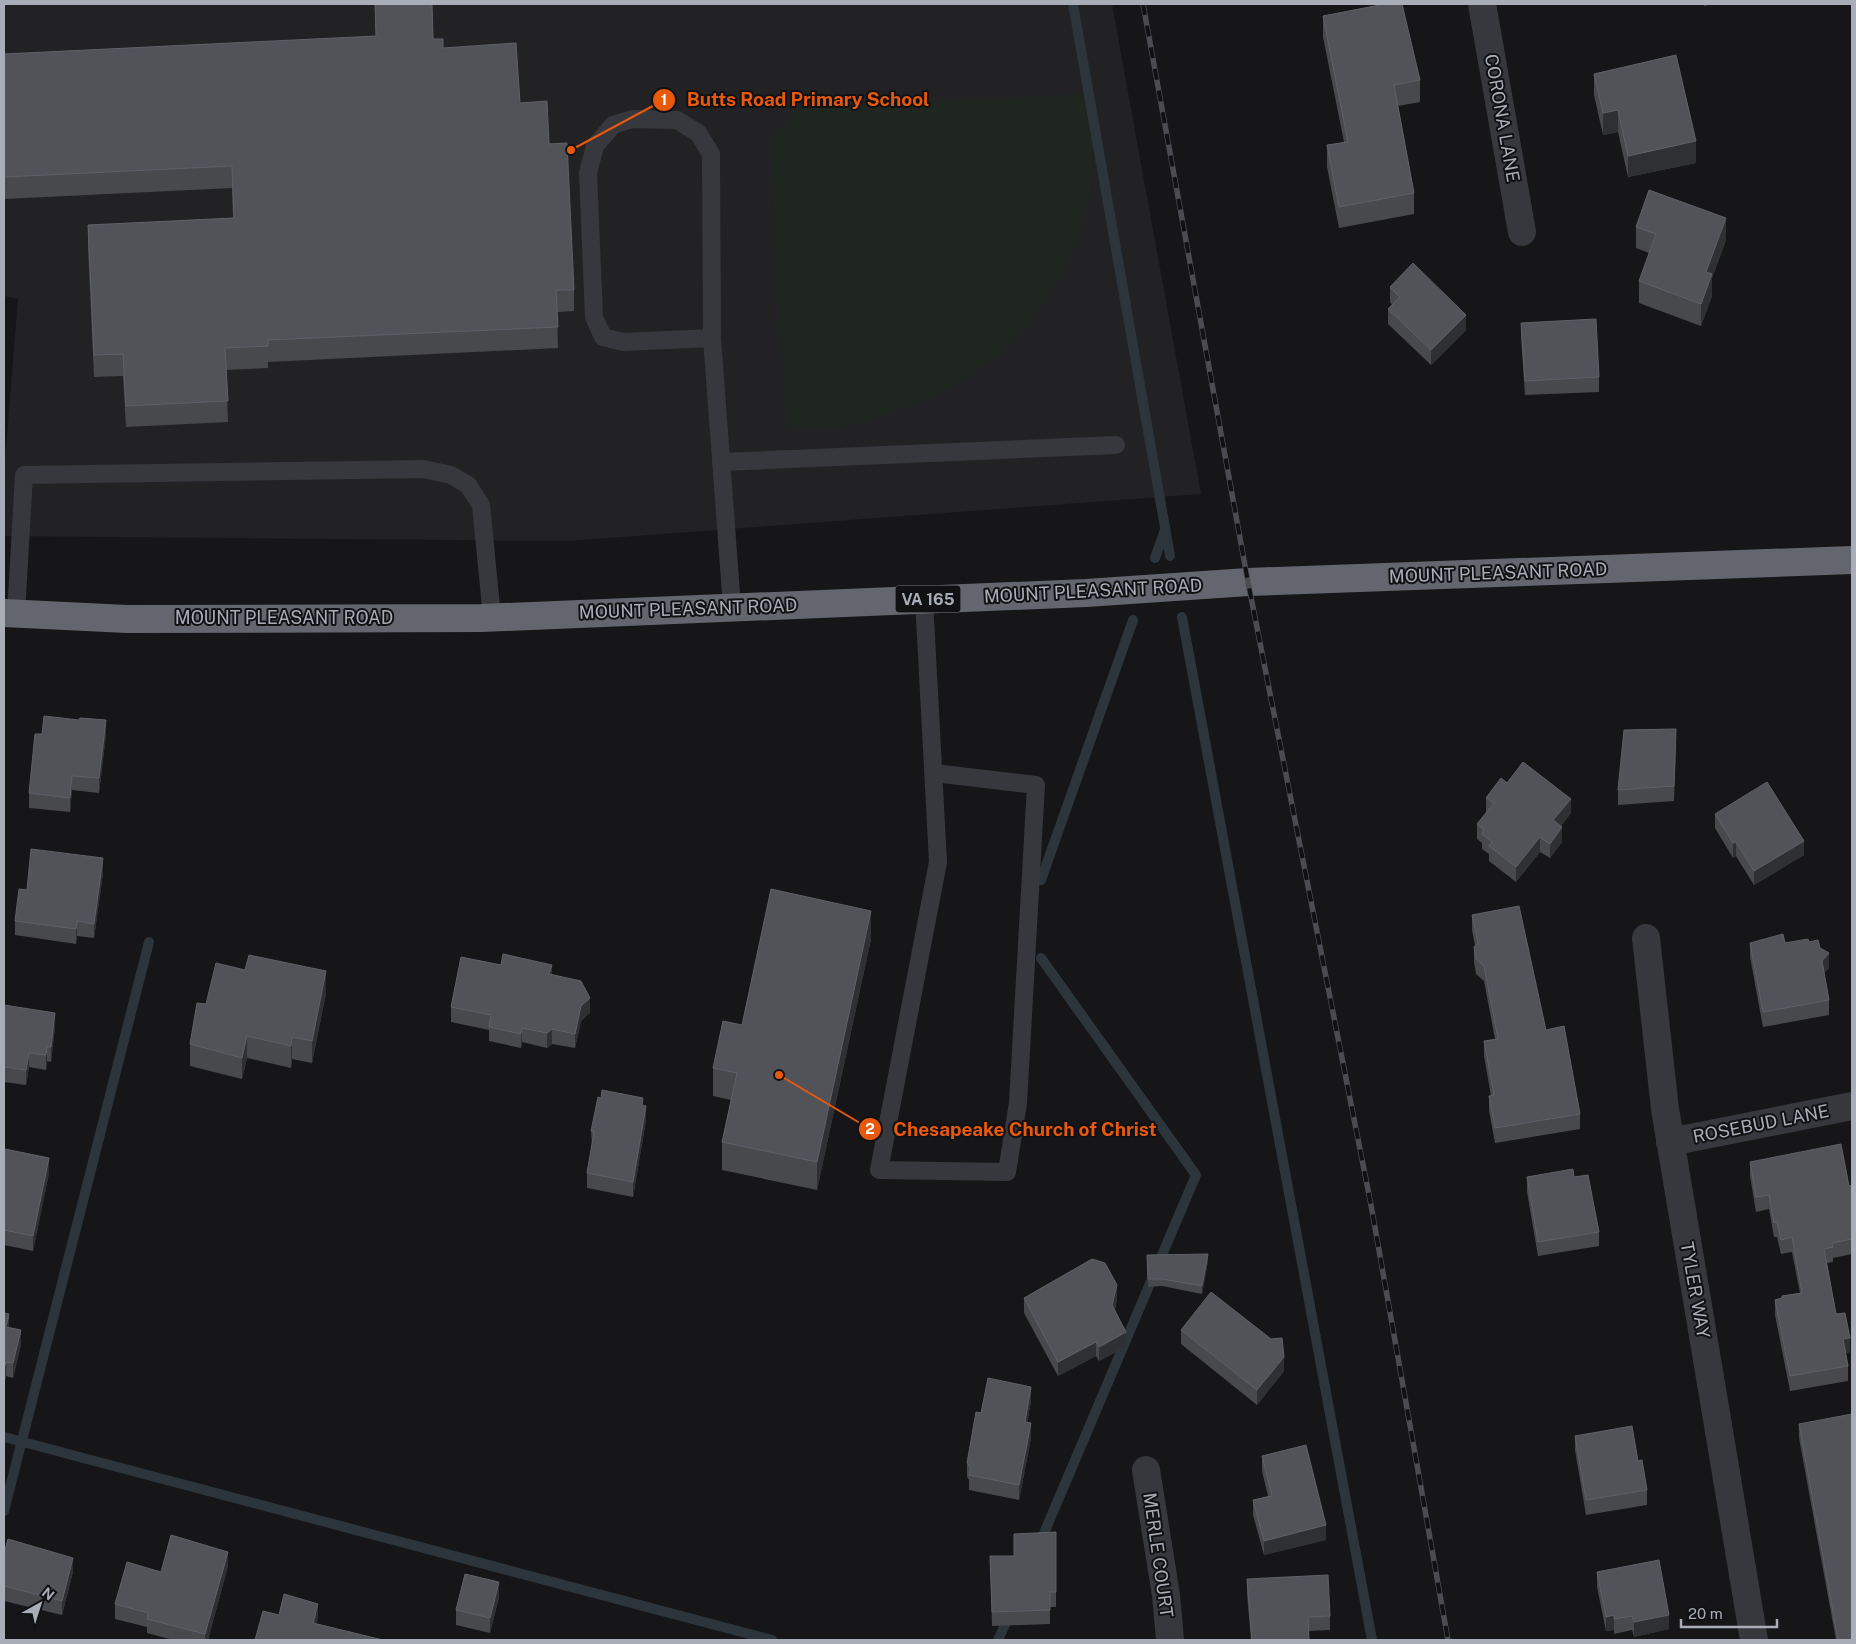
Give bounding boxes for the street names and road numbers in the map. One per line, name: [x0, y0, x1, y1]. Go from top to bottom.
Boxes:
street label: CORONA LANE: [1481, 52, 1524, 184]
street label: MOUNT PLEASANT ROAD: [1388, 558, 1608, 587]
street label: MOUNT PLEASANT ROAD: [983, 574, 1203, 607]
road number: VA 165: [896, 586, 960, 612]
street label: MOUNT PLEASANT ROAD: [578, 594, 798, 623]
street label: MOUNT PLEASANT ROAD: [175, 607, 393, 628]
street label: ROSEBUD LANE: [1691, 1100, 1831, 1147]
street label: TYLER WAY: [1677, 1240, 1714, 1340]
street label: MERLE COURT: [1139, 1491, 1178, 1619]

